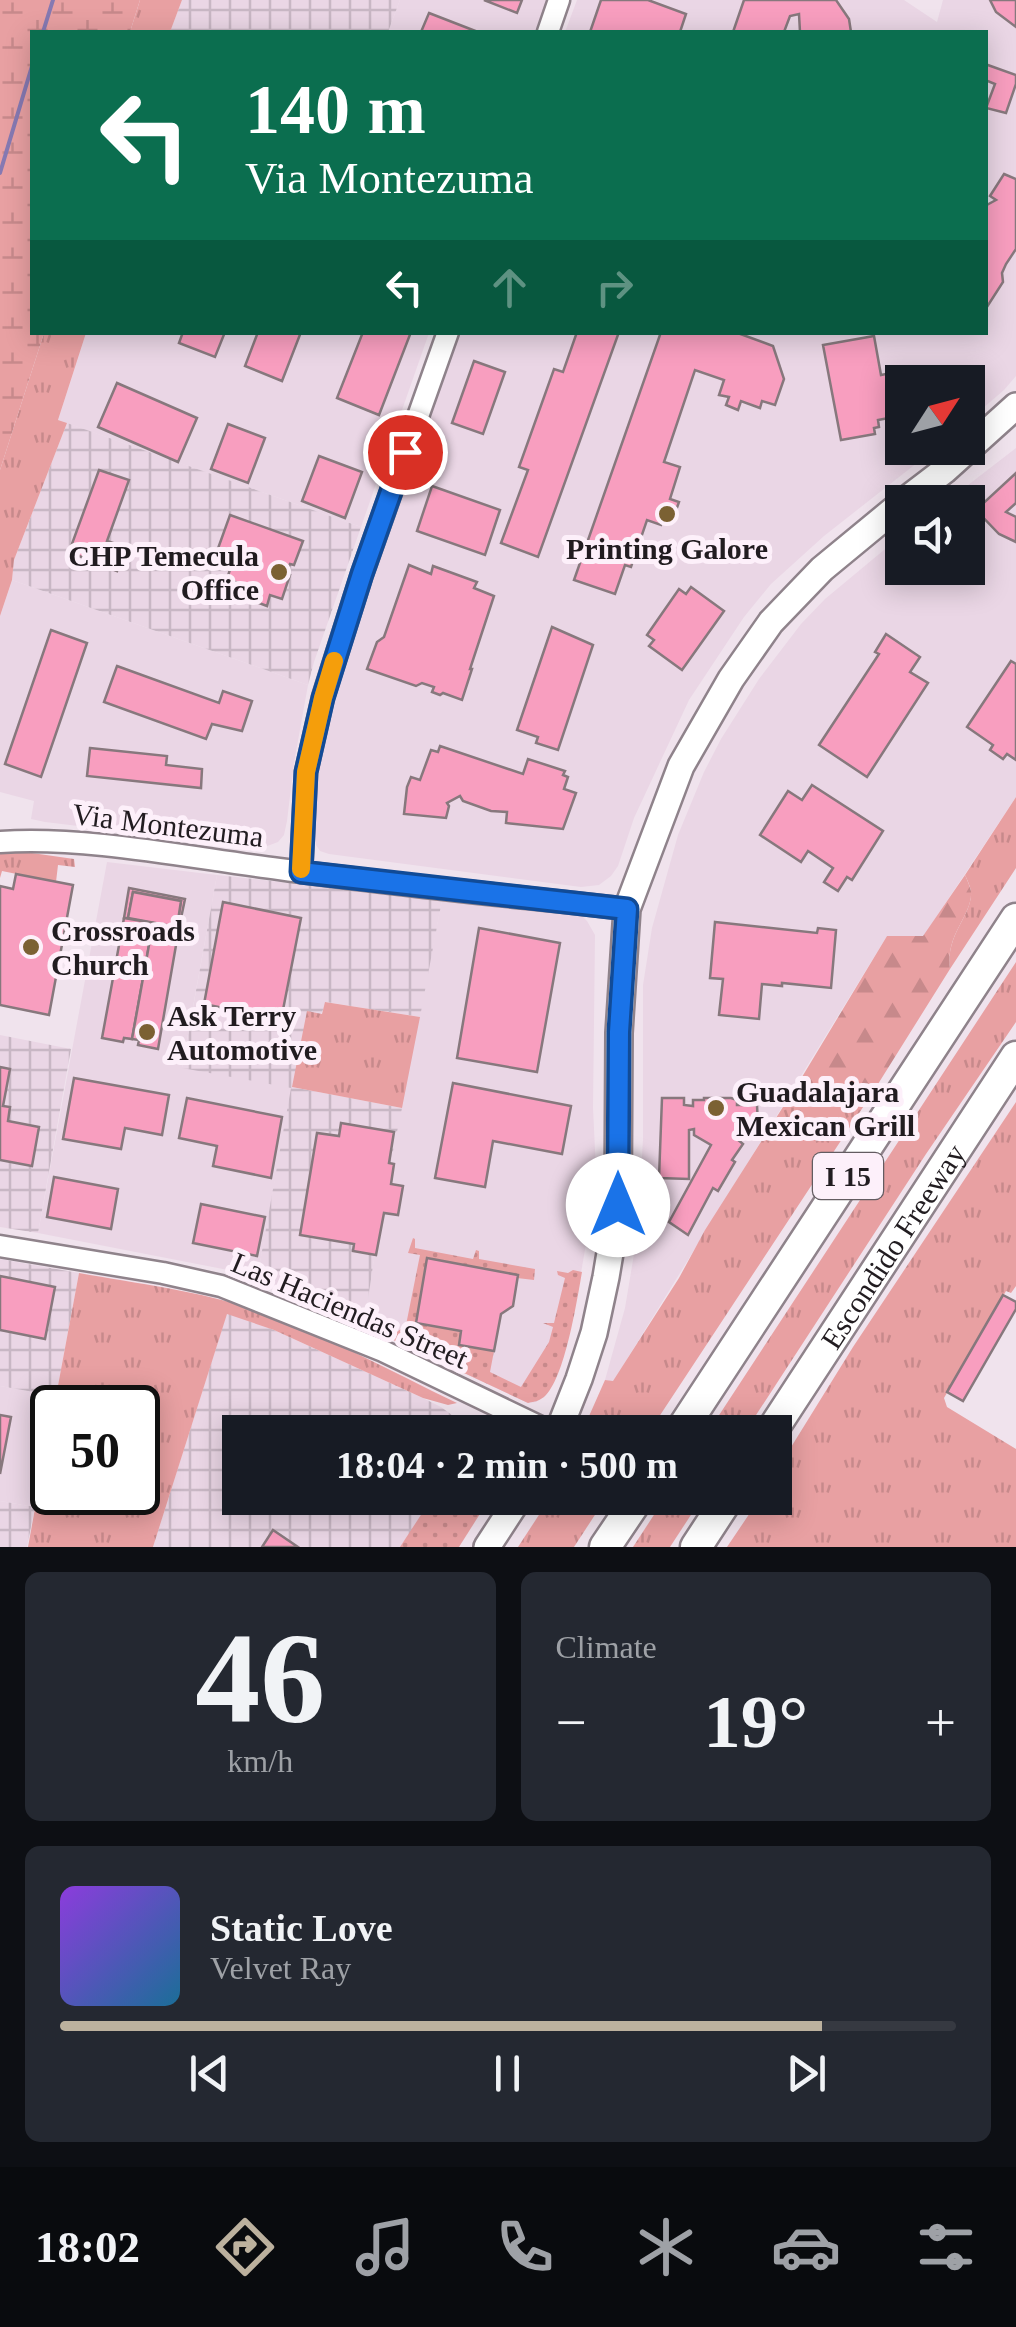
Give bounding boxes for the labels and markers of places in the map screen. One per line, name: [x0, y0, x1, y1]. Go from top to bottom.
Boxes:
pin: [363, 410, 448, 495]
marker: Printing Galore: [656, 503, 678, 525]
place label: Printing Galore: [566, 532, 768, 565]
place label: CHP Temecula Office: [68, 539, 259, 606]
marker: CHP Temecula Office: [268, 561, 290, 583]
place label: Crossroads Church: [51, 914, 195, 981]
marker: Crossroads Church: [20, 936, 42, 958]
place label: Ask Terry Automotive: [167, 999, 317, 1066]
marker: Ask Terry Automotive: [136, 1021, 158, 1043]
place label: Guadalajara Mexican Grill: [736, 1075, 915, 1142]
marker: Guadalajara Mexican Grill: [705, 1097, 727, 1119]

